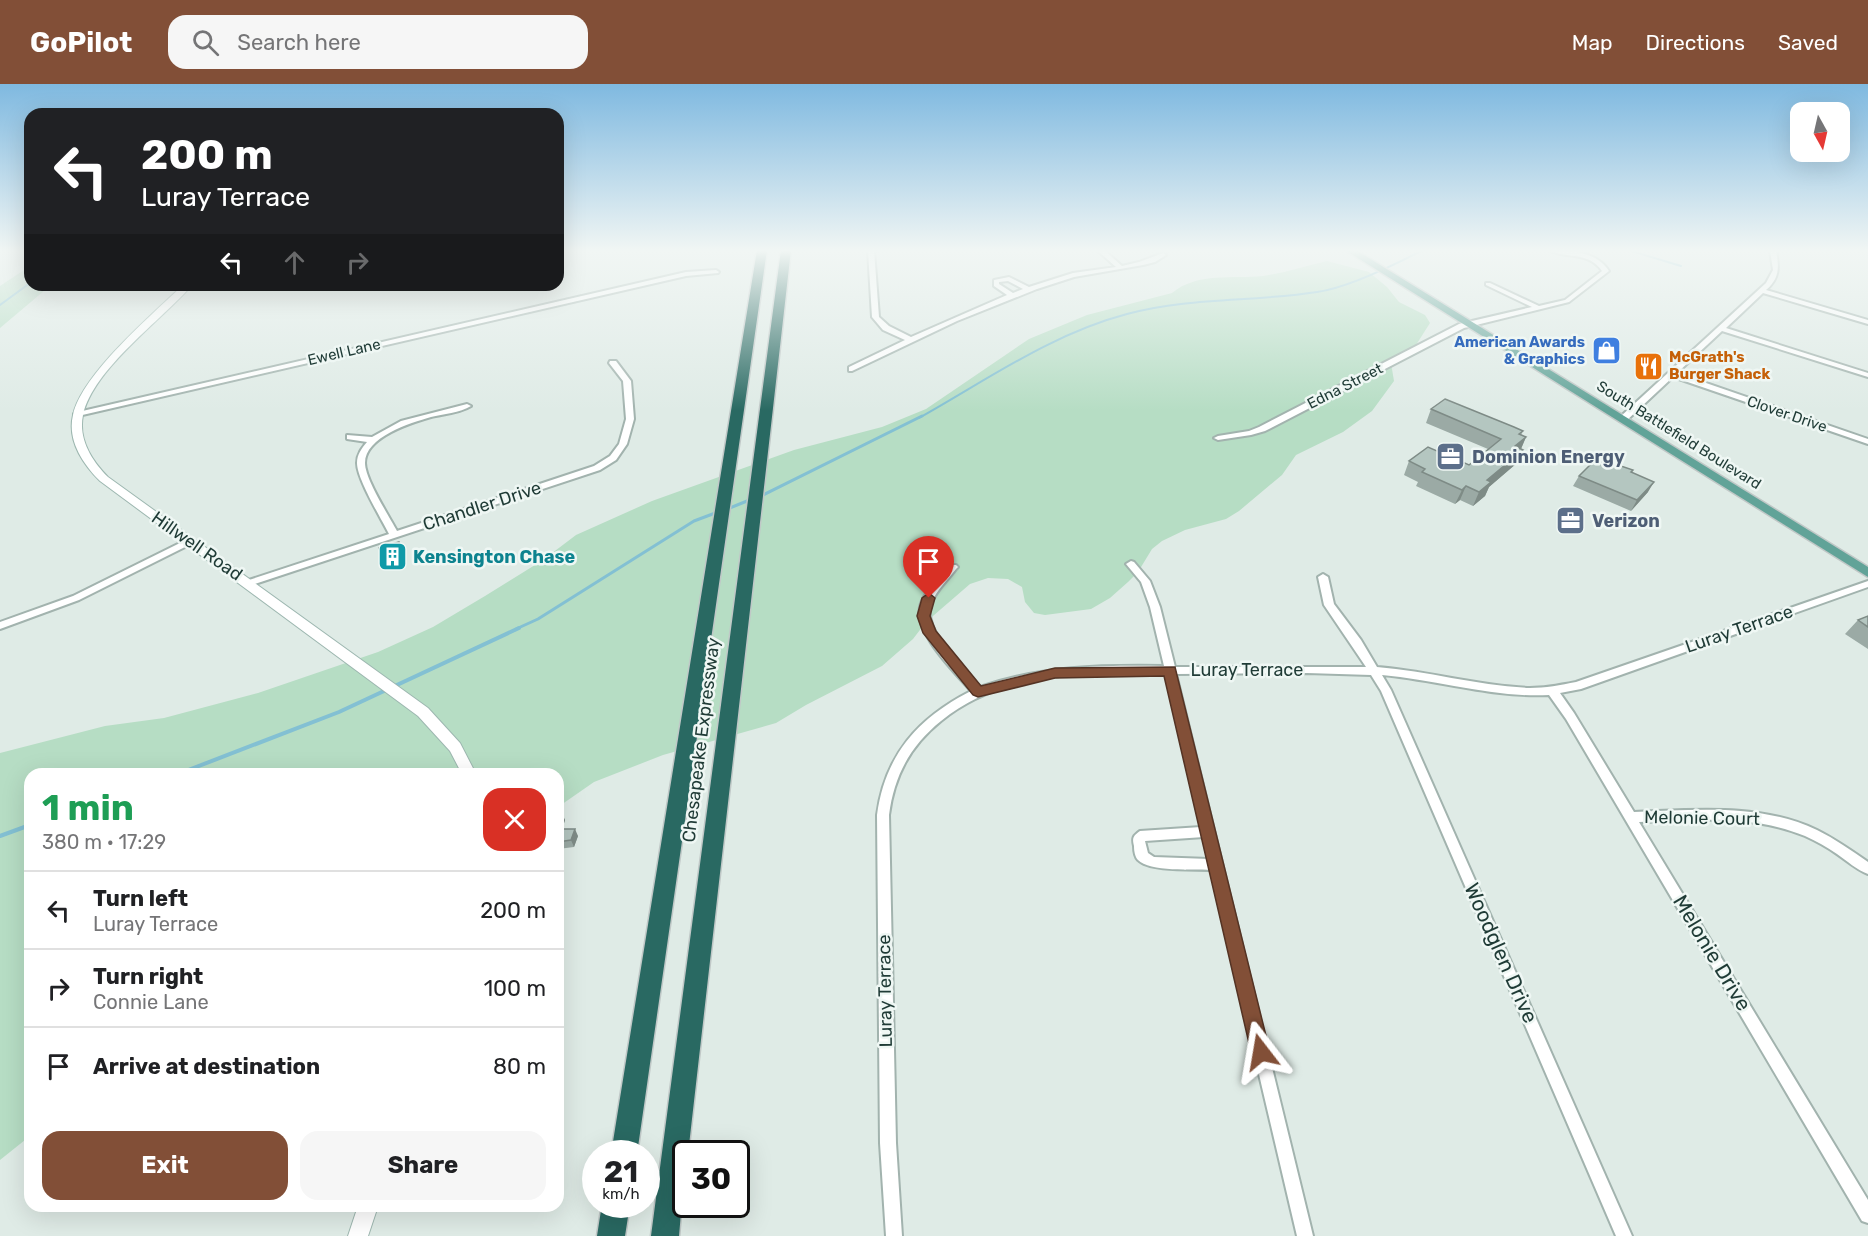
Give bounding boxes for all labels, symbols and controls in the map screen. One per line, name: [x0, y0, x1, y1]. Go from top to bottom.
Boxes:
search box: [168, 15, 588, 69]
text: GoPilot: [30, 26, 132, 59]
icon: search: [189, 26, 222, 59]
text: Search here: [237, 29, 361, 56]
text: Map: [1572, 30, 1613, 55]
text: Directions: [1646, 30, 1745, 55]
text: Saved: [1778, 30, 1838, 55]
north arrow: [1790, 102, 1850, 162]
map controls: [1790, 102, 1850, 162]
text: 200 m: [141, 130, 273, 180]
icon: left: [42, 132, 120, 210]
text: Luray Terrace: [141, 181, 310, 213]
icon: left: [215, 246, 248, 279]
icon: ahead: [278, 246, 311, 279]
icon: right: [341, 246, 374, 279]
place label: American Awards & Graphics: [1454, 333, 1585, 368]
street label: Ewell Lane: [306, 335, 382, 369]
shop icon: American Awards & Graphics: [1590, 335, 1622, 367]
place label: McGrath's Burger Shack: [1669, 348, 1770, 383]
restaurant icon: McGrath's Burger Shack: [1632, 350, 1664, 382]
street label: Edna Street: [1304, 359, 1386, 413]
street label: South Battlefield Boulevard: [1593, 377, 1765, 493]
street label: Clover Drive: [1745, 392, 1829, 436]
office icon: Dominion Energy: [1435, 441, 1467, 473]
place label: Dominion Energy: [1472, 446, 1625, 468]
street label: Chandler Drive: [420, 477, 544, 535]
office icon: Verizon: [1555, 505, 1587, 537]
street label: Hillwell Road: [147, 507, 247, 585]
place label: Verizon: [1592, 510, 1660, 532]
pin: [903, 536, 954, 598]
building icon: Kensington Chase: [376, 541, 408, 573]
icon: arrive: [912, 545, 945, 578]
place label: Kensington Chase: [413, 546, 575, 568]
street label: Luray Terrace: [1682, 600, 1796, 658]
street label: Chesapeake Expressway: [678, 636, 724, 844]
street label: Luray Terrace: [1191, 659, 1303, 681]
text: 1 min: [42, 786, 134, 829]
button: close: [483, 788, 546, 851]
street label: Melonie Court: [1644, 806, 1760, 830]
text: 380 m · 17:29: [42, 830, 166, 854]
street label: Woodglen Drive: [1459, 879, 1544, 1027]
text: Turn left: [93, 885, 188, 912]
street label: Melonie Drive: [1668, 890, 1757, 1015]
icon: left: [42, 894, 75, 927]
text: 200 m: [480, 897, 546, 924]
text: Luray Terrace: [93, 912, 218, 936]
street label: Luray Terrace: [873, 934, 897, 1048]
text: Turn right: [93, 963, 203, 990]
icon: right: [42, 972, 75, 1005]
text: 100 m: [484, 975, 546, 1002]
text: Connie Lane: [93, 990, 209, 1014]
position arrow: [1229, 1020, 1293, 1084]
icon: arrive: [42, 1050, 75, 1083]
text: Arrive at destination: [93, 1053, 320, 1080]
text: 80 m: [493, 1053, 546, 1080]
button: Exit: [42, 1131, 288, 1200]
button: Share: [300, 1131, 546, 1200]
speed limit sign: 30: [672, 1140, 750, 1218]
text: 21: [604, 1154, 638, 1190]
text: km/h: [602, 1185, 640, 1203]

